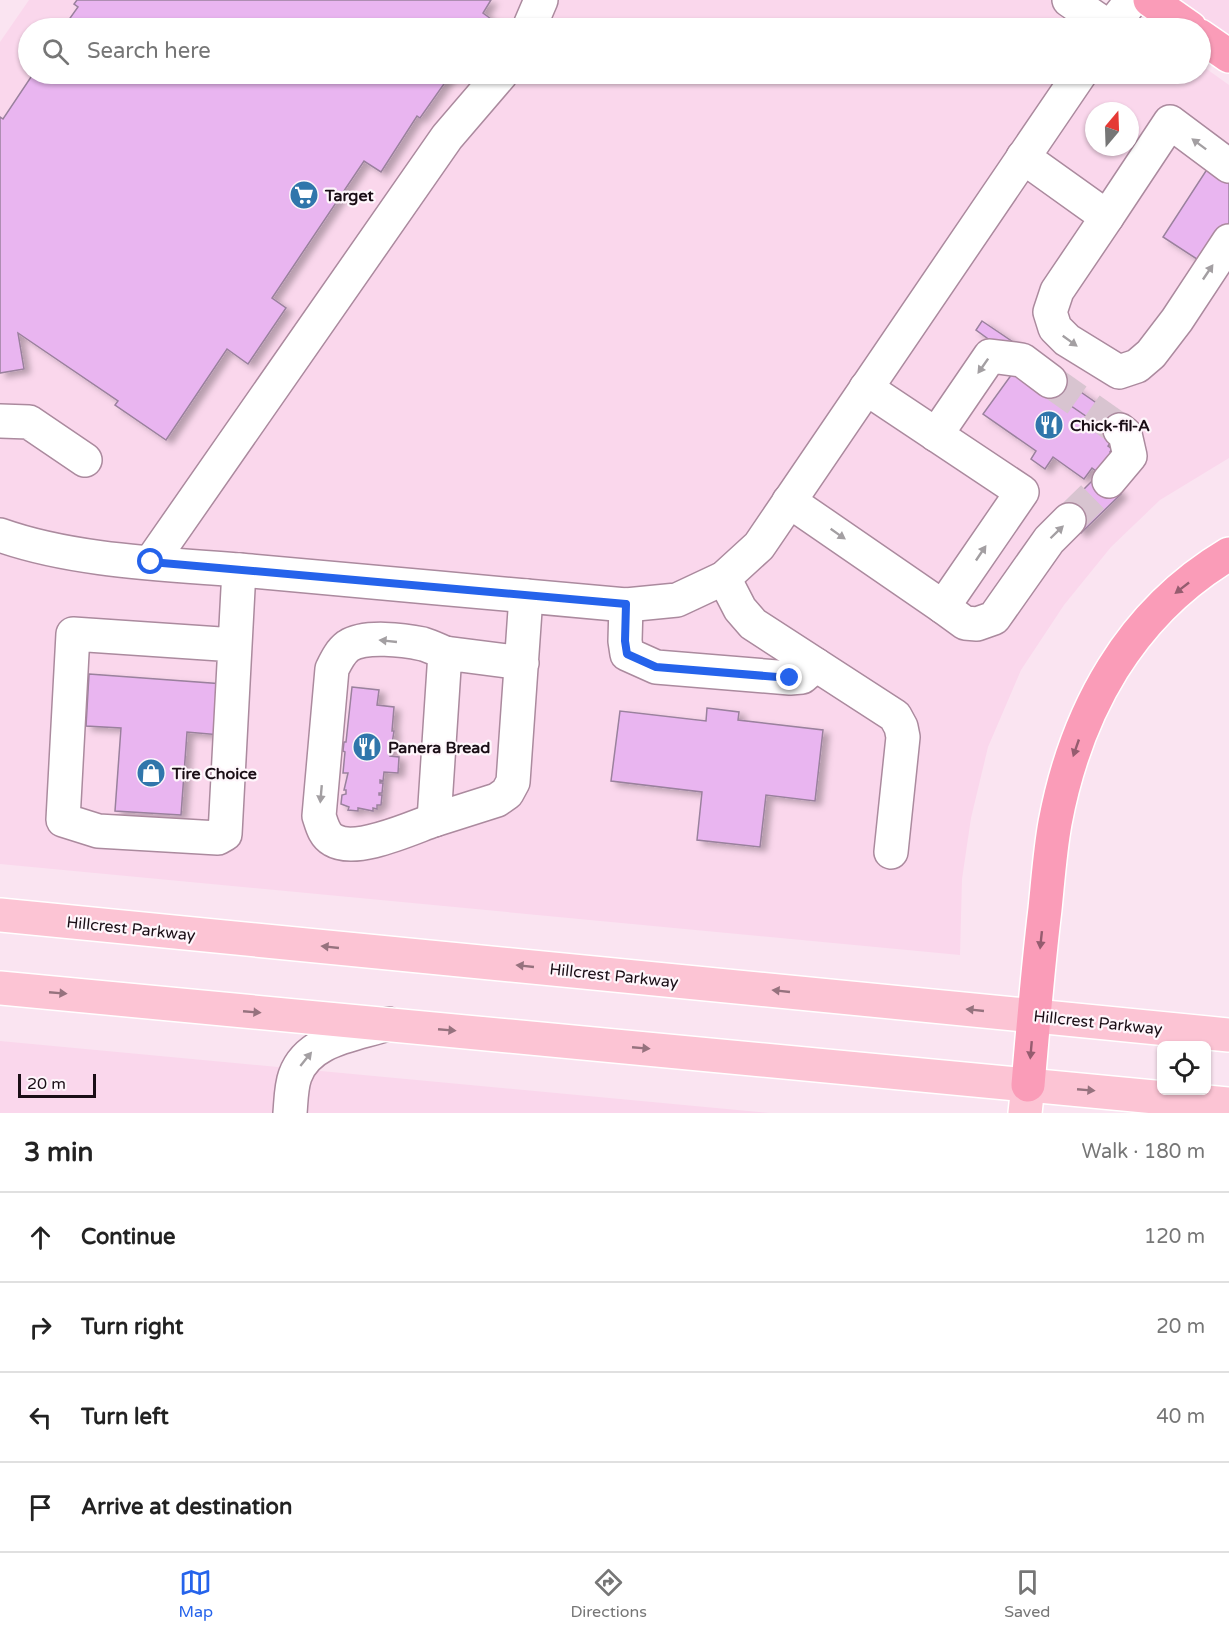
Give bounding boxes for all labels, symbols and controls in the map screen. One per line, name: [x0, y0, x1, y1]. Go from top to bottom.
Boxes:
search box: [18, 18, 1211, 84]
icon: search: [39, 35, 72, 68]
text: Search here: [87, 38, 211, 64]
north arrow: [1085, 102, 1139, 156]
one-way arrow: [1192, 139, 1207, 151]
supermarket icon: Target: [288, 179, 320, 211]
place label: Target: [324, 186, 374, 206]
one-way arrow: [1203, 264, 1214, 281]
one-way arrow: [1062, 335, 1078, 347]
one-way arrow: [977, 358, 989, 374]
restaurant icon: Chick-fil-A: [1033, 409, 1065, 441]
place label: Chick-fil-A: [1070, 416, 1150, 436]
one-way arrow: [1050, 525, 1065, 539]
one-way arrow: [829, 528, 845, 540]
one-way arrow: [975, 545, 986, 561]
route start: [137, 548, 163, 574]
one-way arrow: [1174, 581, 1189, 593]
one-way arrow: [379, 636, 398, 646]
route end: [776, 664, 802, 690]
restaurant icon: Panera Bread: [351, 731, 383, 763]
place label: Panera Bread: [388, 738, 490, 758]
one-way arrow: [1071, 740, 1080, 758]
shop icon: Tire Choice: [135, 757, 167, 789]
place label: Tire Choice: [171, 764, 257, 784]
one-way arrow: [316, 784, 326, 803]
street label: Hillcrest Parkway: [65, 912, 197, 946]
one-way arrow: [1036, 930, 1046, 949]
one-way arrow: [321, 942, 340, 952]
street label: Hillcrest Parkway: [548, 959, 680, 993]
one-way arrow: [515, 961, 534, 971]
one-way arrow: [772, 986, 791, 996]
one-way arrow: [49, 989, 68, 998]
one-way arrow: [966, 1005, 985, 1015]
street label: Hillcrest Parkway: [1032, 1006, 1164, 1040]
one-way arrow: [243, 1007, 262, 1017]
one-way arrow: [437, 1025, 456, 1035]
one-way arrow: [1026, 1041, 1036, 1060]
map controls: [1157, 1041, 1211, 1095]
button: locate: [1157, 1041, 1211, 1095]
one-way arrow: [631, 1043, 650, 1053]
one-way arrow: [300, 1051, 313, 1067]
scale bar: [18, 1071, 96, 1098]
text: 20 m: [27, 1074, 66, 1094]
one-way arrow: [1077, 1085, 1096, 1095]
text: 3 min: [24, 1137, 93, 1168]
text: Walk · 180 m: [1082, 1140, 1205, 1164]
icon: ahead: [24, 1221, 57, 1254]
text: Continue: [81, 1224, 176, 1250]
text: 120 m: [1144, 1225, 1205, 1249]
icon: right: [24, 1311, 57, 1344]
text: Turn right: [81, 1314, 183, 1340]
text: 20 m: [1156, 1315, 1205, 1339]
icon: left: [24, 1401, 57, 1434]
text: Turn left: [81, 1404, 169, 1430]
text: 40 m: [1156, 1405, 1205, 1429]
icon: arrive: [24, 1491, 57, 1524]
text: Arrive at destination: [81, 1494, 292, 1520]
tab: Map: [179, 1566, 213, 1622]
tab: Directions: [570, 1566, 647, 1622]
tab: Saved: [1004, 1566, 1050, 1622]

